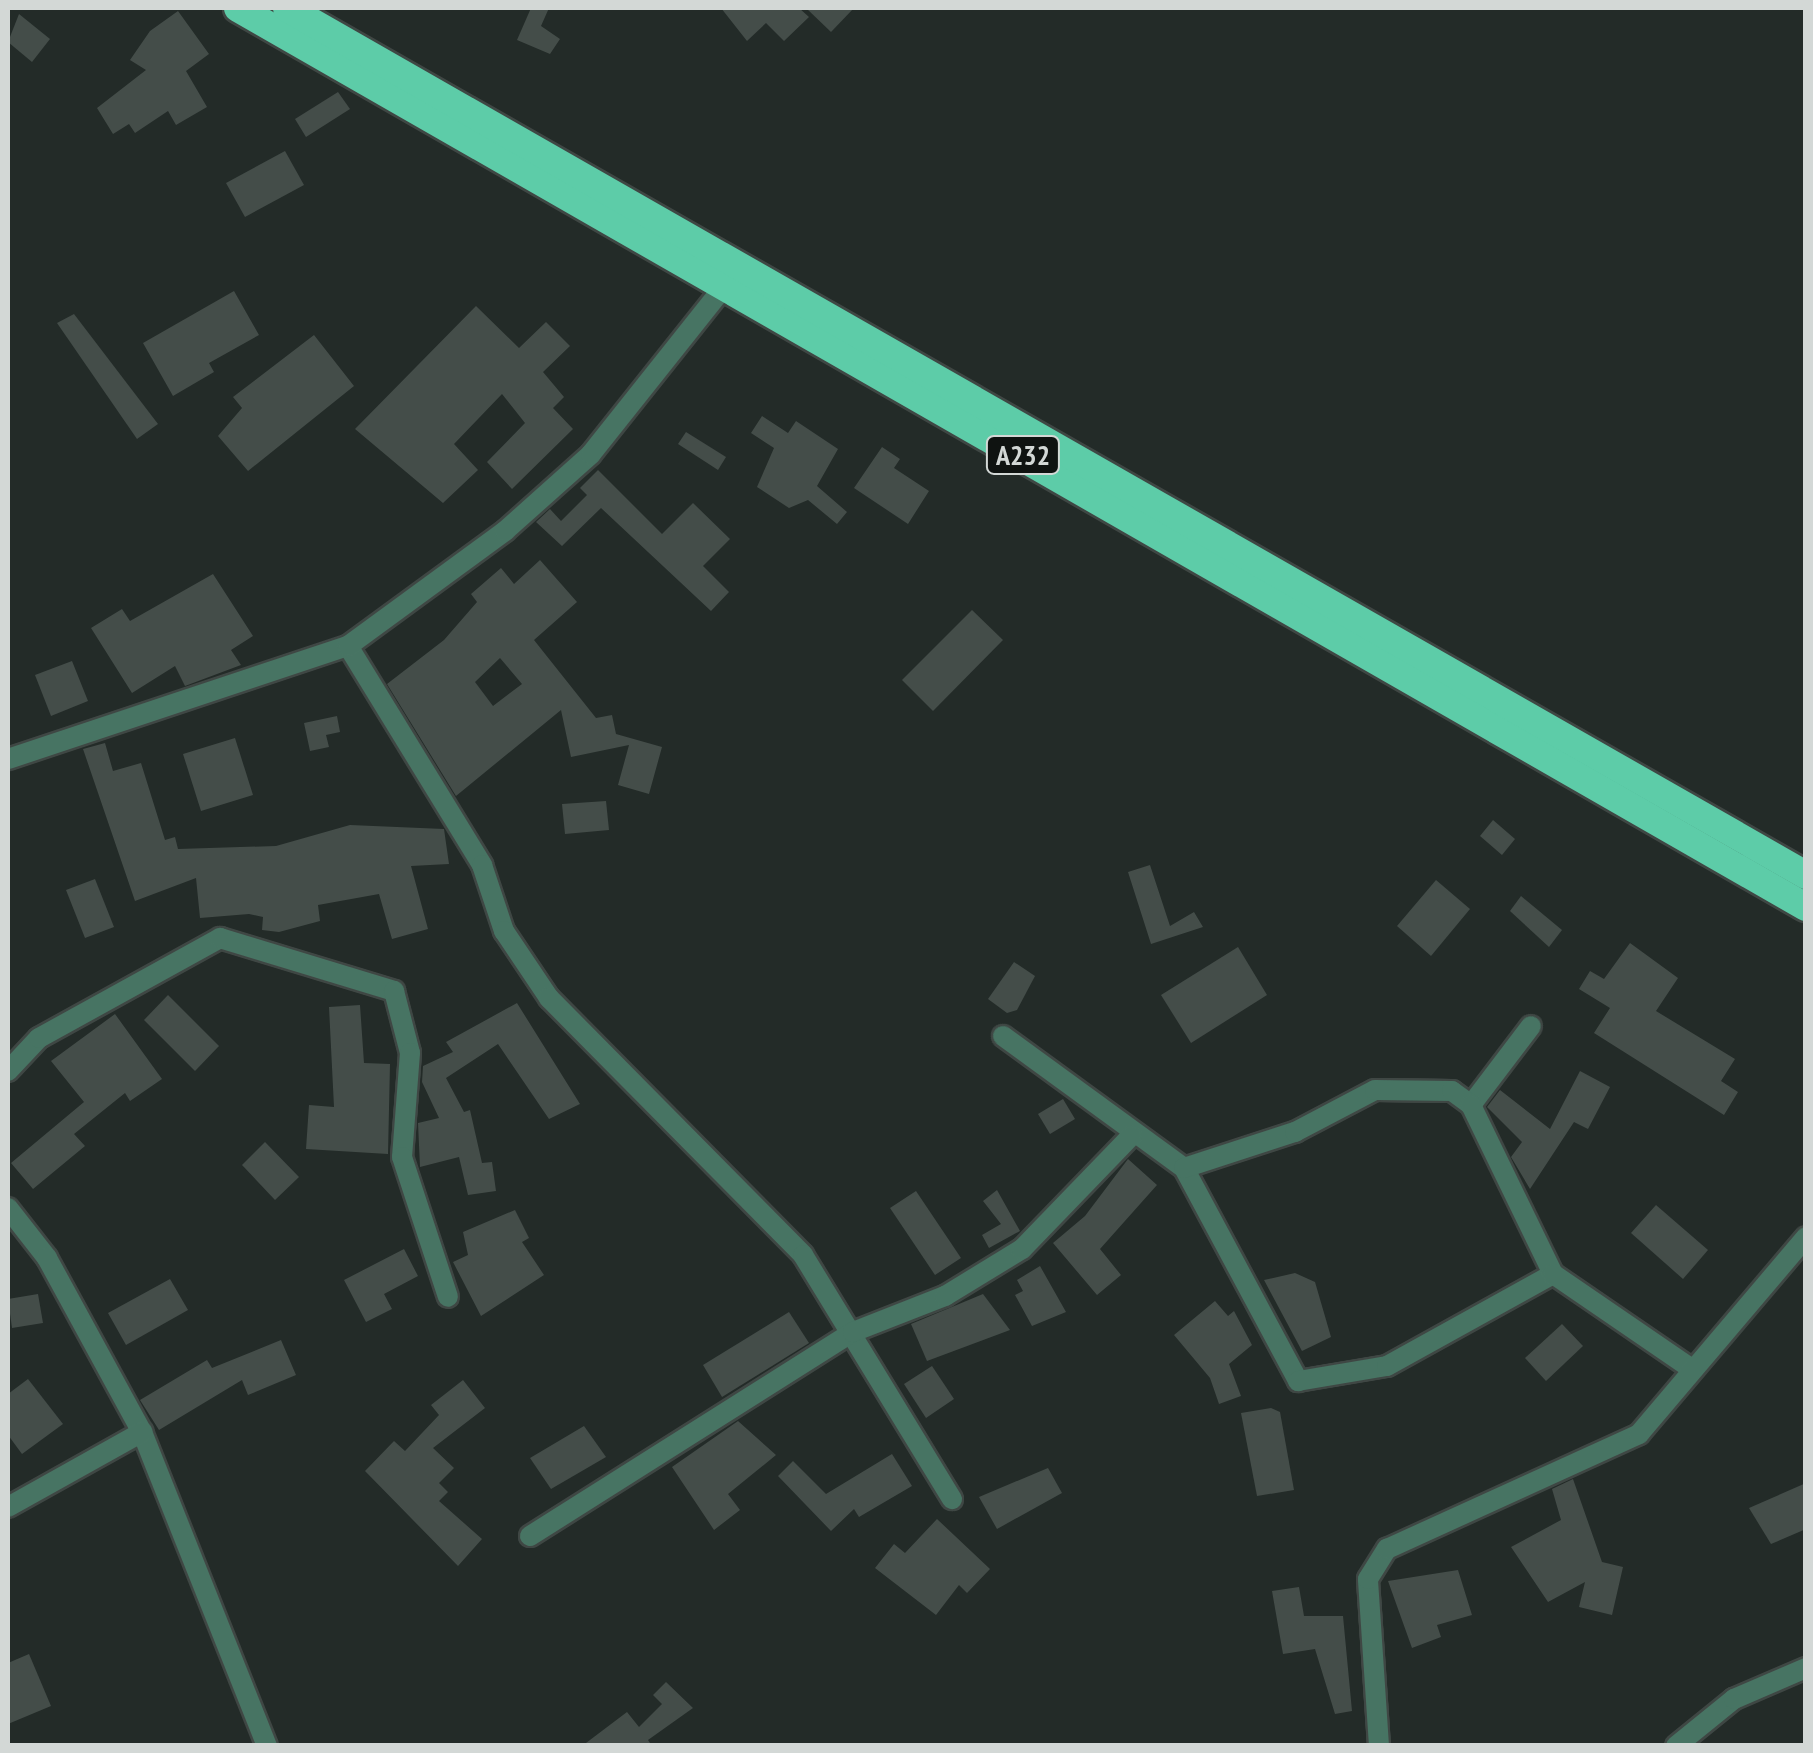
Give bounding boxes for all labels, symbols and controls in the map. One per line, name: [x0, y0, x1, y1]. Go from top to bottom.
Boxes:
road number: A232: [986, 432, 1060, 478]

